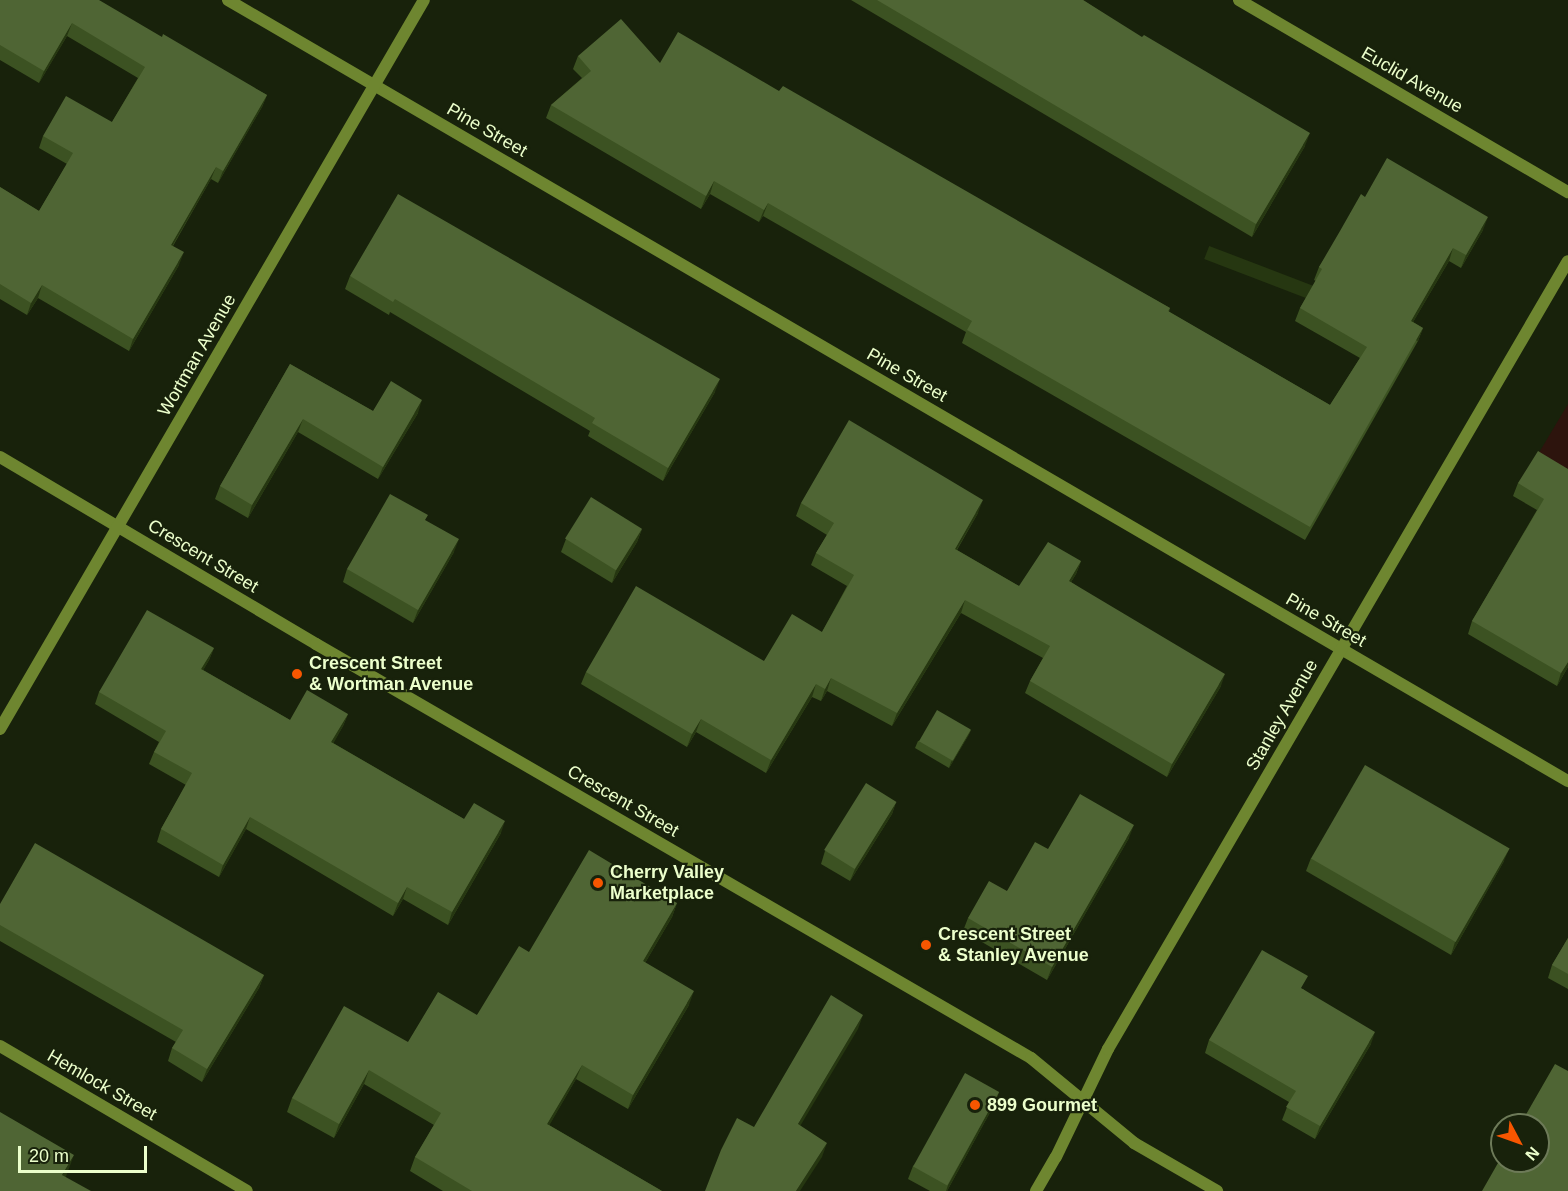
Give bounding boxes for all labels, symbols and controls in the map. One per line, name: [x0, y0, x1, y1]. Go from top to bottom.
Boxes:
street label: Euclid Avenue: [1357, 42, 1467, 118]
street label: Pine Street: [443, 98, 531, 162]
street label: Wortman Avenue: [153, 290, 241, 420]
street label: Pine Street: [863, 343, 951, 407]
street label: Crescent Street: [144, 515, 262, 597]
street label: Pine Street: [1282, 588, 1370, 652]
place label: Crescent Street & Wortman Avenue: [309, 653, 474, 696]
street label: Stanley Avenue: [1241, 655, 1323, 775]
marker: Crescent Street & Wortman Avenue: [290, 667, 304, 681]
street label: Crescent Street: [563, 760, 683, 842]
place label: Cherry Valley Marketplace: [610, 862, 724, 904]
marker: Cherry Valley Marketplace: [591, 876, 605, 890]
place label: Crescent Street & Stanley Avenue: [938, 924, 1089, 966]
marker: Crescent Street & Stanley Avenue: [919, 938, 933, 952]
street label: Hemlock Street: [43, 1045, 161, 1125]
place label: 899 Gourmet: [987, 1094, 1097, 1116]
marker: 899 Gourmet: [968, 1098, 982, 1112]
north arrow: [1490, 1113, 1550, 1173]
scale bar: [21, 1134, 150, 1172]
text: N: [1522, 1144, 1543, 1164]
text: 20 m: [29, 1146, 69, 1166]

